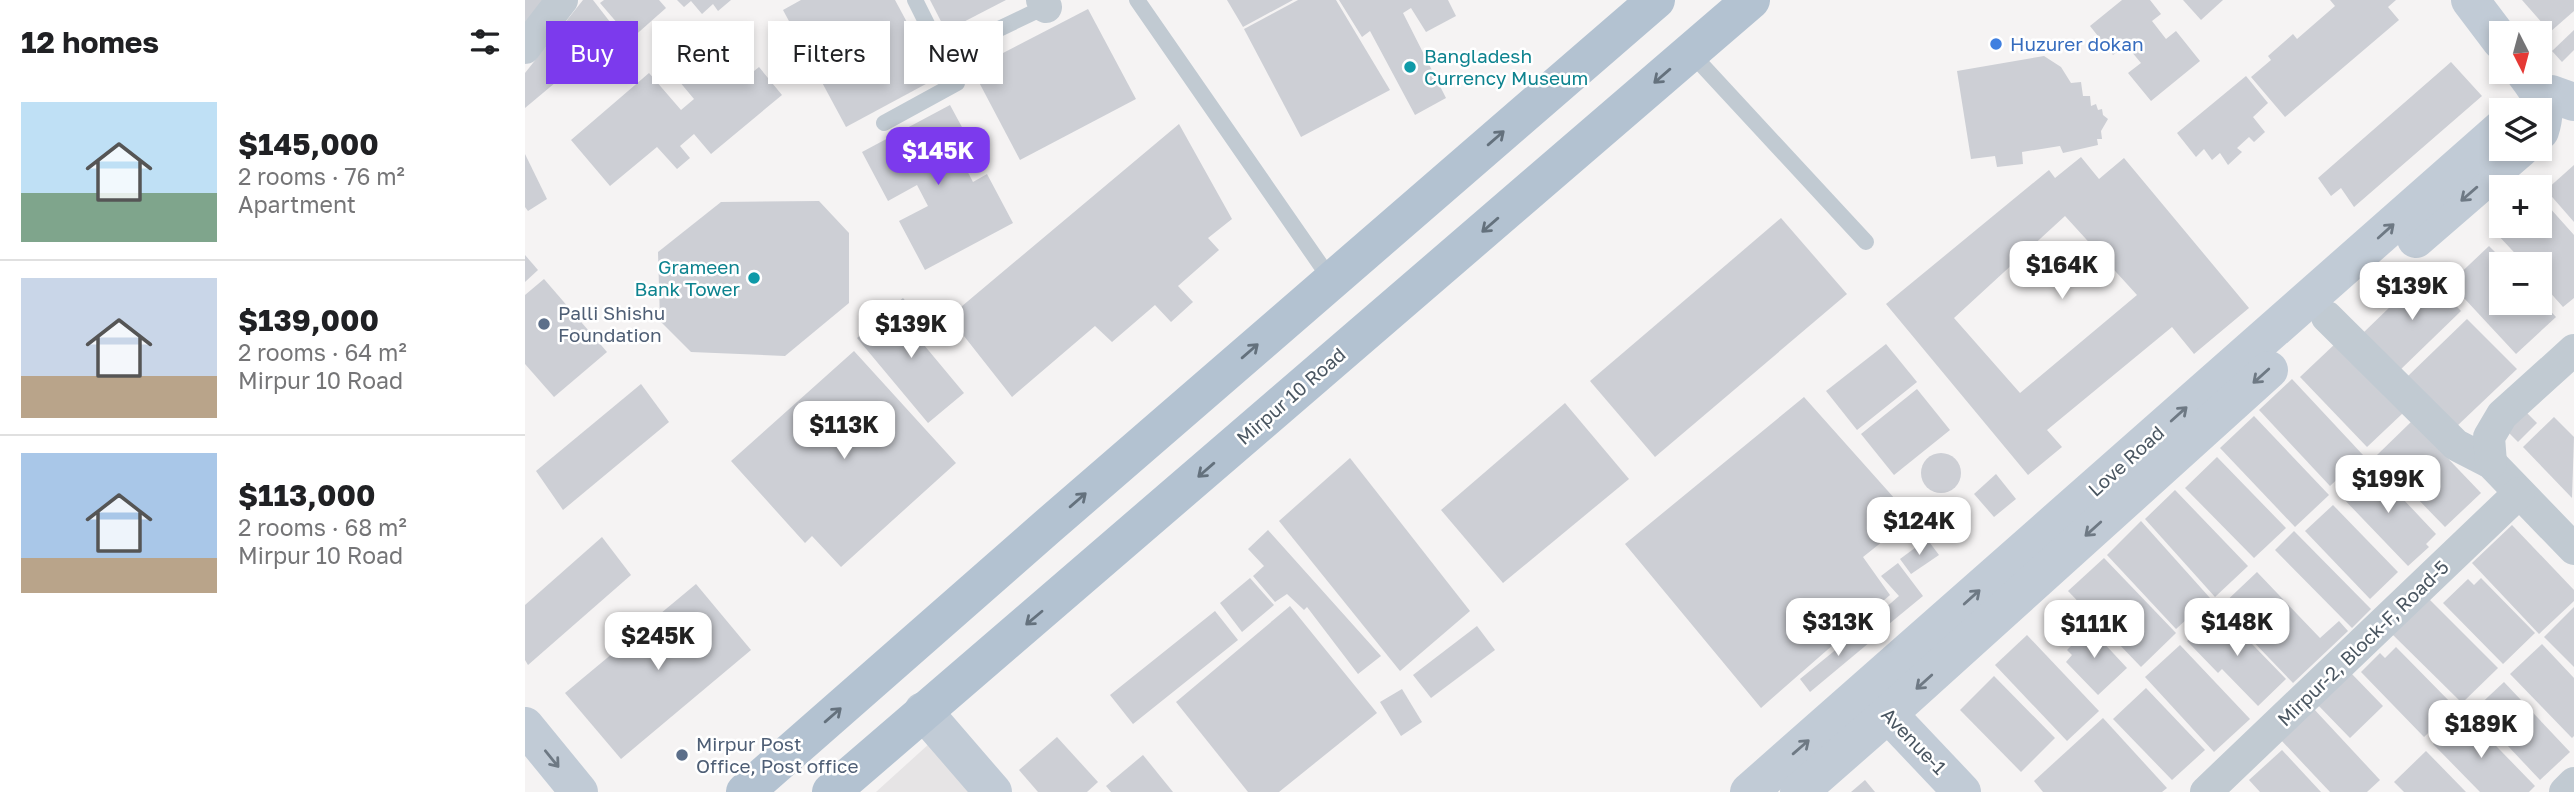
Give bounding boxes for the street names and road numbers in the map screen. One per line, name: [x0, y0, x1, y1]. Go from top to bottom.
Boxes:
street label: Mirpur 10 Road: [1232, 342, 1350, 449]
street label: Love Road: [2083, 421, 2168, 501]
street label: Mirpur-2, Block-F, Road-5: [2272, 555, 2453, 730]
street label: Avenue-1: [1877, 703, 1952, 779]

